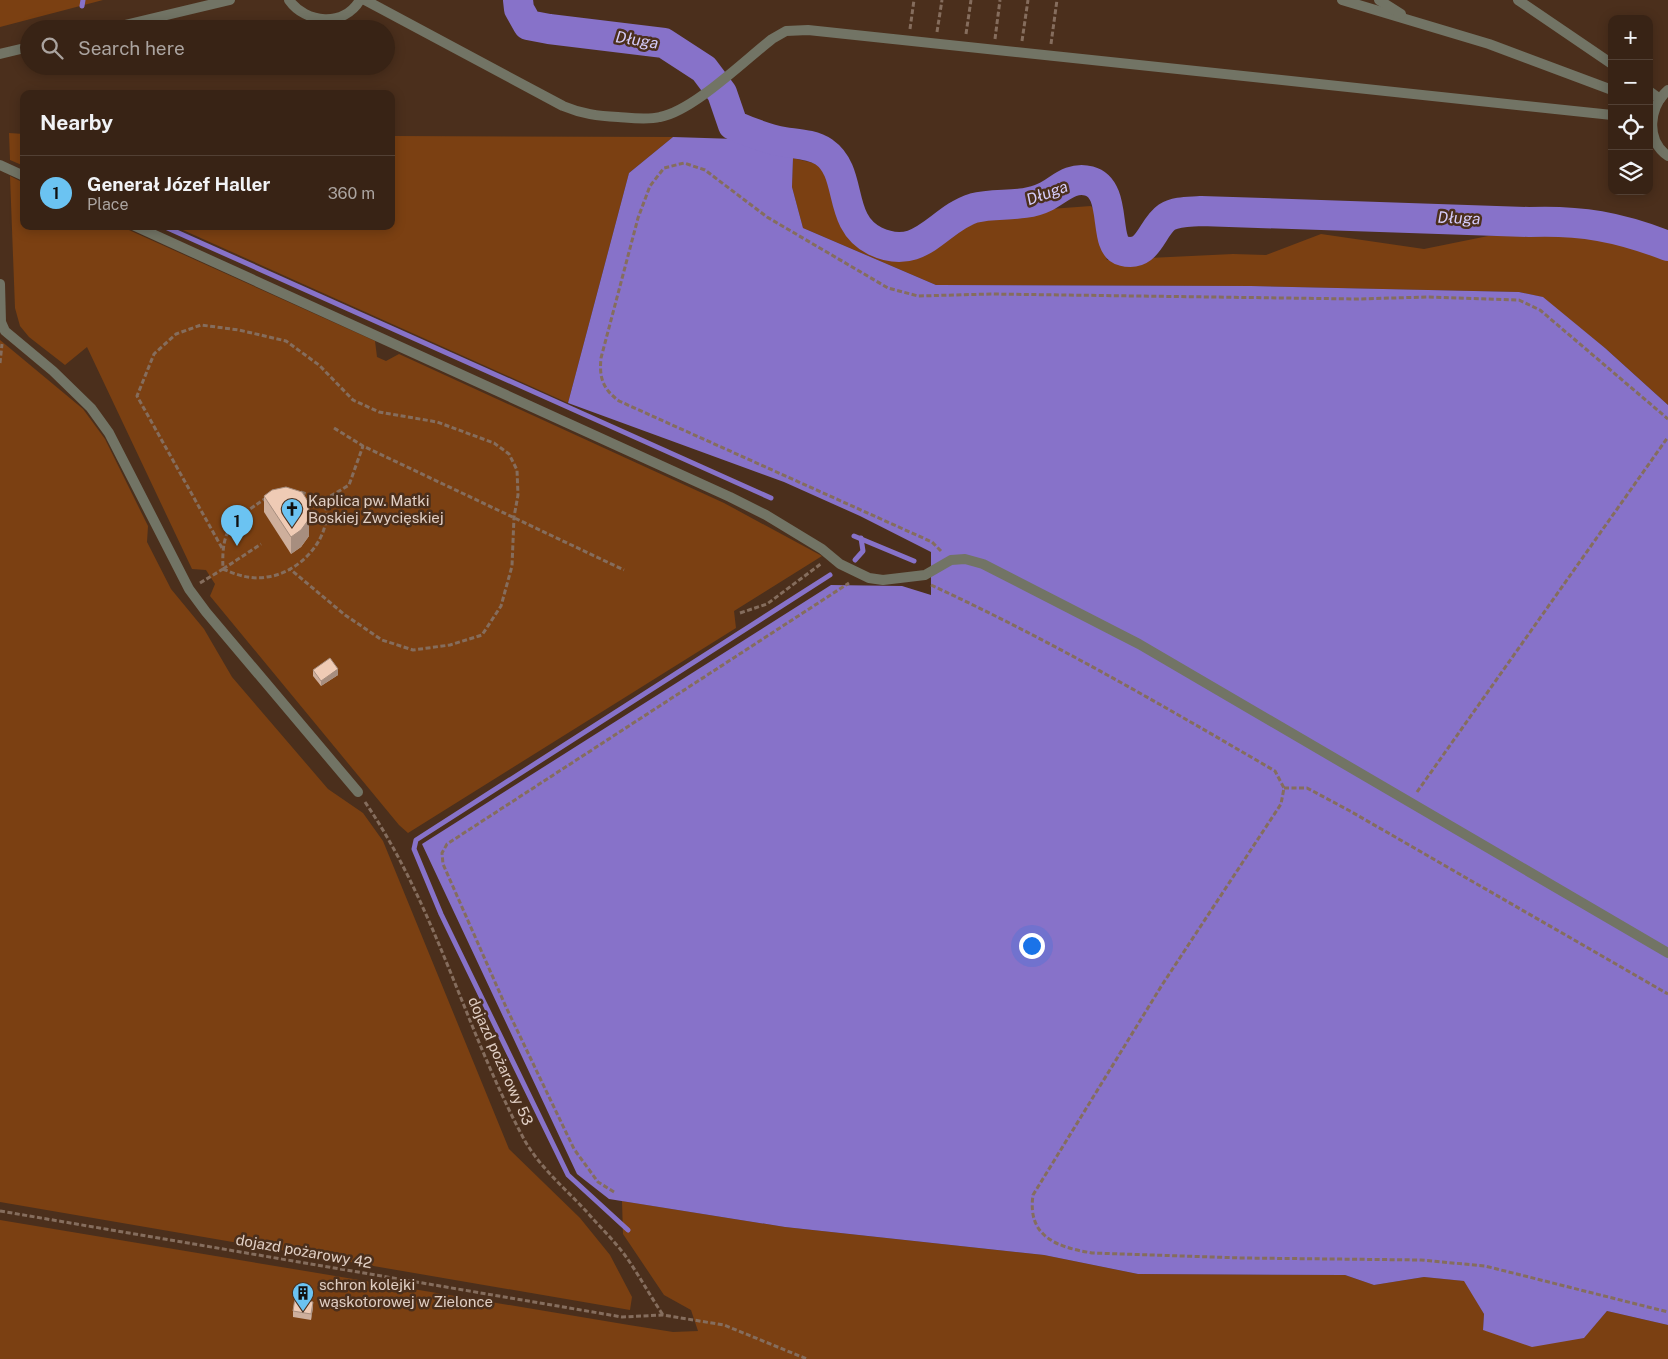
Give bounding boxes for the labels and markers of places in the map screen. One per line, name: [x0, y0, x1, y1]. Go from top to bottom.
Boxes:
place label: Kaplica pw. Matki Boskiej Zwycięskiej: [308, 492, 444, 526]
church icon: Kaplica pw. Matki Boskiej Zwycięskiej: [280, 497, 304, 528]
pin: 1: [221, 505, 253, 546]
place label: schron kolejki wąskotorowej w Zielonce: [319, 1276, 493, 1310]
building icon: schron kolejki wąskotorowej w Zielonce: [291, 1281, 315, 1312]

